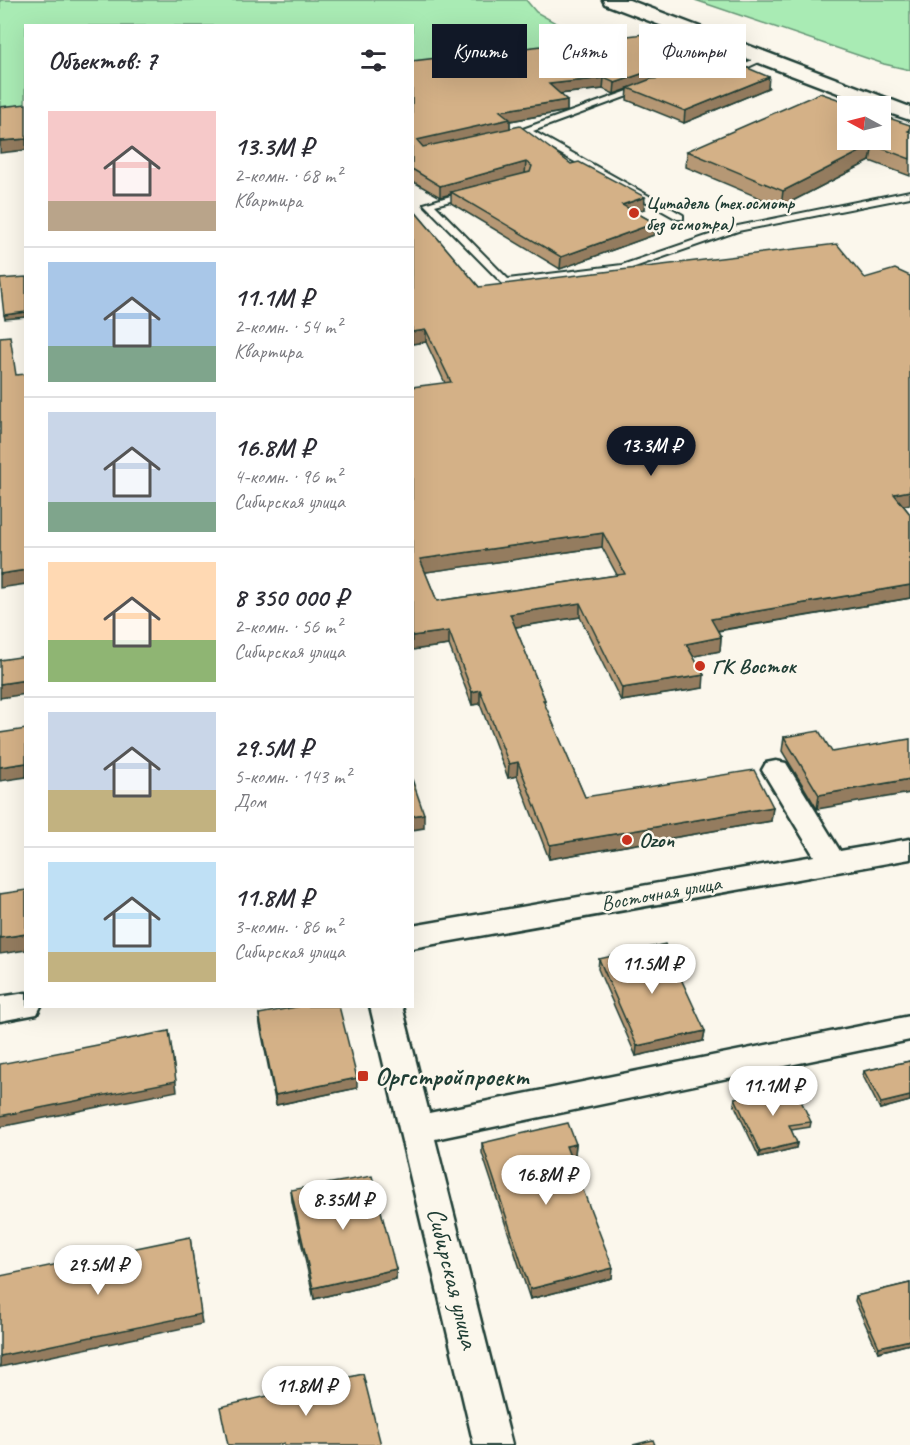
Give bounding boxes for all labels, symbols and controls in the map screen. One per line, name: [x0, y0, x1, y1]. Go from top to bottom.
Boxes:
chip: Купить: [432, 24, 527, 78]
chip: Снять: [539, 24, 627, 78]
chip: Фильтры: [639, 24, 746, 78]
text: Объектов: 7: [48, 44, 157, 77]
icon: filters: [357, 44, 390, 77]
north arrow: [837, 96, 891, 150]
map controls: [837, 96, 891, 150]
text: 13.3M ₽: [234, 130, 313, 163]
icon: home: [96, 135, 168, 207]
text: 2-комн. · 68 m²: [234, 163, 342, 188]
text: Квартира: [234, 188, 302, 213]
place label: Цитадель (тех.осмотр без осмотра): [646, 192, 795, 236]
marker: Цитадель (тех.осмотр без осмотра): [627, 206, 641, 220]
text: 11.1M ₽: [234, 281, 313, 314]
icon: home: [96, 286, 168, 358]
text: 2-комн. · 54 m²: [234, 314, 342, 339]
text: Квартира: [234, 339, 302, 364]
pin: 13.3M ₽: [596, 426, 706, 477]
text: 16.8M ₽: [234, 431, 313, 464]
text: 13.3M ₽: [621, 433, 681, 458]
icon: home: [96, 436, 168, 508]
text: 4-комн. · 96 m²: [234, 464, 342, 489]
text: Сибирская улица: [234, 489, 345, 514]
text: 8 350 000 ₽: [234, 581, 348, 614]
icon: home: [96, 586, 168, 658]
text: 2-комн. · 56 m²: [234, 614, 342, 639]
text: Сибирская улица: [234, 639, 345, 664]
place label: ГК Восток: [712, 653, 797, 679]
marker: ГК Восток: [693, 659, 707, 673]
text: 29.5M ₽: [234, 731, 312, 764]
icon: home: [96, 736, 168, 808]
text: 5-комн. · 143 m²: [234, 764, 351, 789]
text: Дом: [234, 789, 266, 814]
place label: Ozon: [639, 827, 674, 853]
marker: Ozon: [620, 833, 634, 847]
street label: Восточная улица: [599, 869, 725, 916]
text: 11.8M ₽: [234, 881, 313, 914]
icon: home: [96, 886, 168, 958]
text: 3-комн. · 86 m²: [234, 914, 342, 939]
text: Сибирская улица: [234, 939, 345, 964]
pin: 11.5M ₽: [597, 944, 707, 995]
text: 11.5M ₽: [622, 951, 682, 976]
place label: Оргстройпроект: [375, 1060, 530, 1093]
pin: 11.1M ₽: [718, 1066, 828, 1117]
marker: Оргстройпроект: [356, 1069, 370, 1083]
text: 11.1M ₽: [743, 1073, 803, 1098]
pin: 16.8M ₽: [491, 1155, 601, 1206]
text: 16.8M ₽: [515, 1162, 577, 1187]
pin: 8.35M ₽: [288, 1180, 398, 1231]
text: 8.35M ₽: [313, 1187, 373, 1212]
street label: Сибирская улица: [420, 1204, 487, 1353]
pin: 29.5M ₽: [43, 1245, 153, 1296]
text: 29.5M ₽: [68, 1252, 128, 1277]
pin: 11.8M ₽: [251, 1366, 361, 1417]
text: 11.8M ₽: [276, 1373, 336, 1398]

